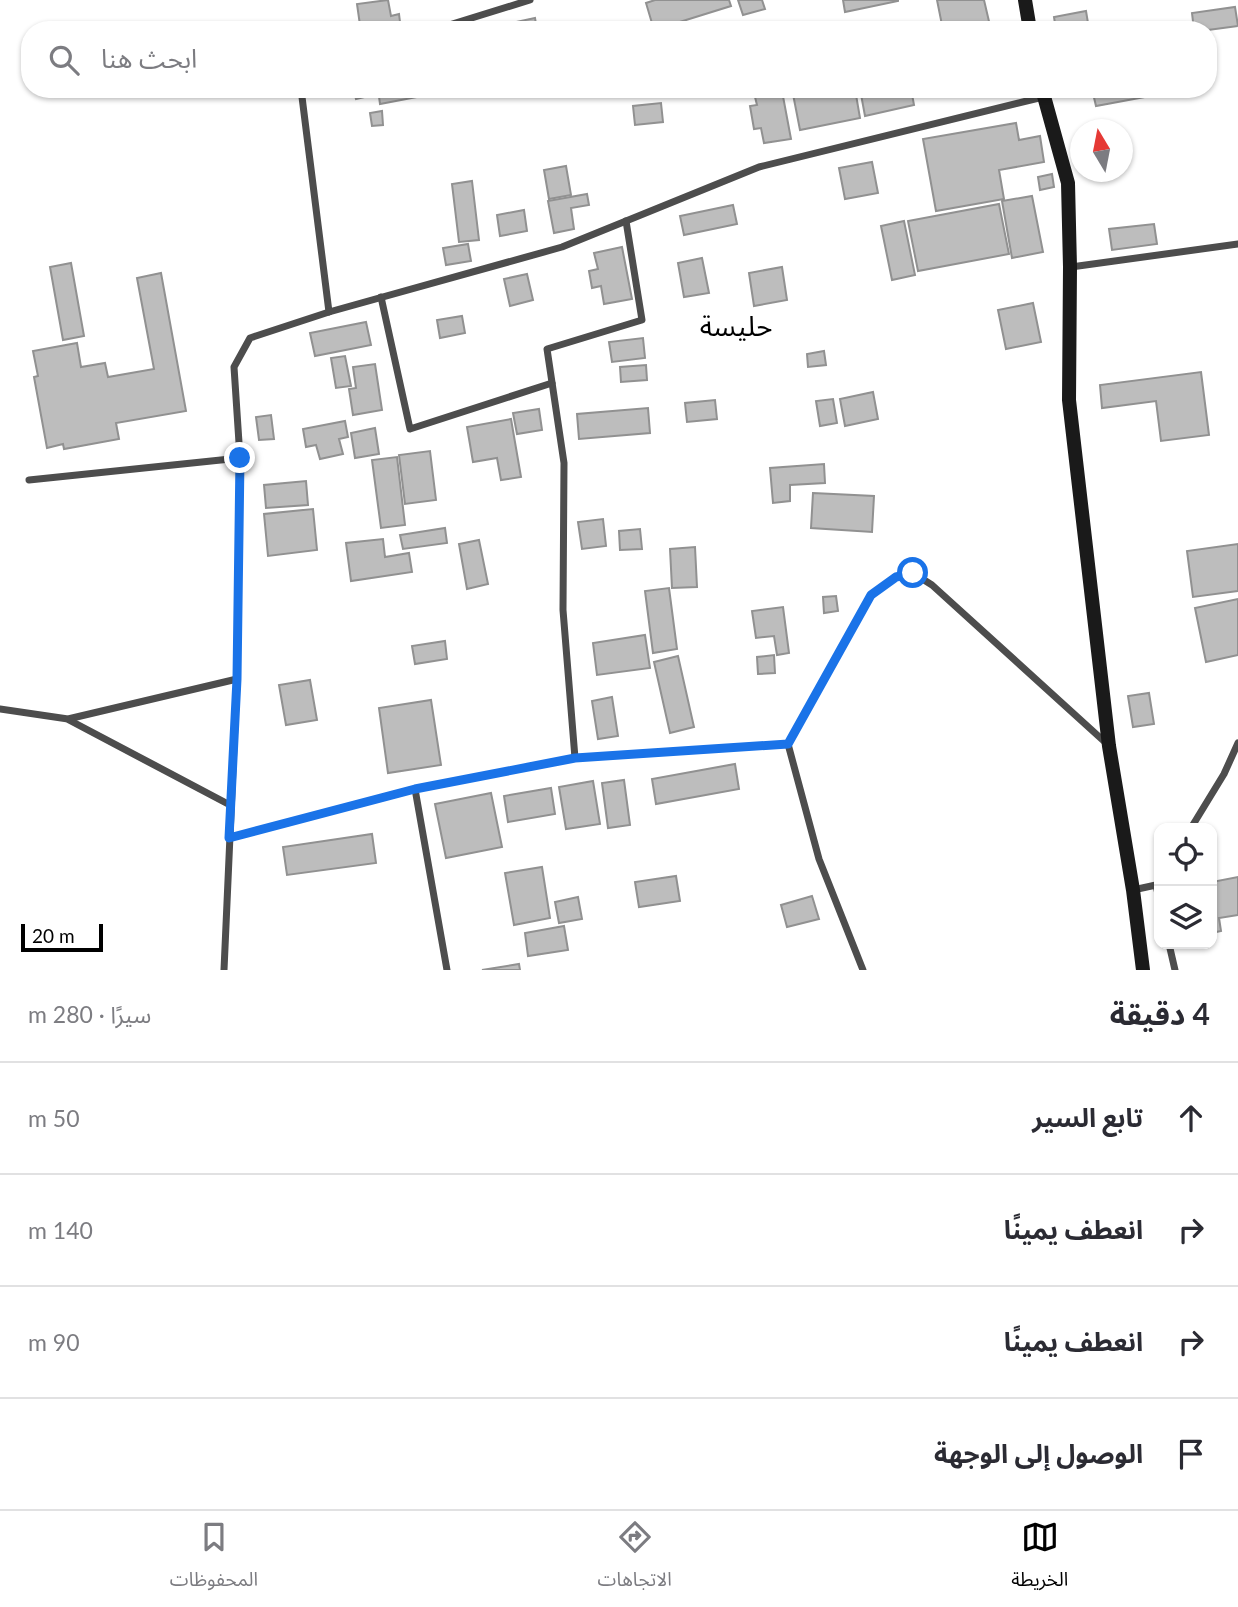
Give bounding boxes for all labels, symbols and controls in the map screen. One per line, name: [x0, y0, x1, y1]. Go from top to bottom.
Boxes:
search box: [21, 21, 1217, 98]
icon: search: [45, 41, 83, 79]
text: ابحث هنا: [101, 42, 197, 74]
north arrow: [1070, 119, 1133, 182]
district label: حليسة: [700, 308, 772, 342]
route end: [224, 442, 255, 473]
route start: [897, 557, 928, 588]
map controls: [1154, 823, 1217, 949]
button: locate: [1154, 823, 1217, 886]
button: layers: [1154, 886, 1217, 949]
scale bar: [21, 921, 103, 953]
text: 20 m: [32, 924, 75, 947]
text: 4 دقيقة: [1110, 995, 1210, 1031]
text: سيرًا · 280 m: [28, 1000, 151, 1028]
icon: ahead: [1172, 1099, 1210, 1137]
text: تابع السير: [1032, 1101, 1143, 1133]
text: 50 m: [28, 1104, 80, 1132]
icon: right: [1172, 1211, 1210, 1249]
text: انعطف يمينًا: [1004, 1213, 1143, 1245]
text: 140 m: [28, 1216, 93, 1244]
icon: right: [1172, 1323, 1210, 1361]
text: انعطف يمينًا: [1004, 1325, 1143, 1357]
text: 90 m: [28, 1328, 80, 1356]
icon: arrive: [1172, 1435, 1210, 1473]
text: الوصول إلى الوجهة: [934, 1437, 1143, 1469]
tab: المحفوظات: [170, 1518, 258, 1600]
tab: الاتجاهات: [598, 1518, 672, 1600]
tab: الخريطة: [1011, 1518, 1068, 1600]

